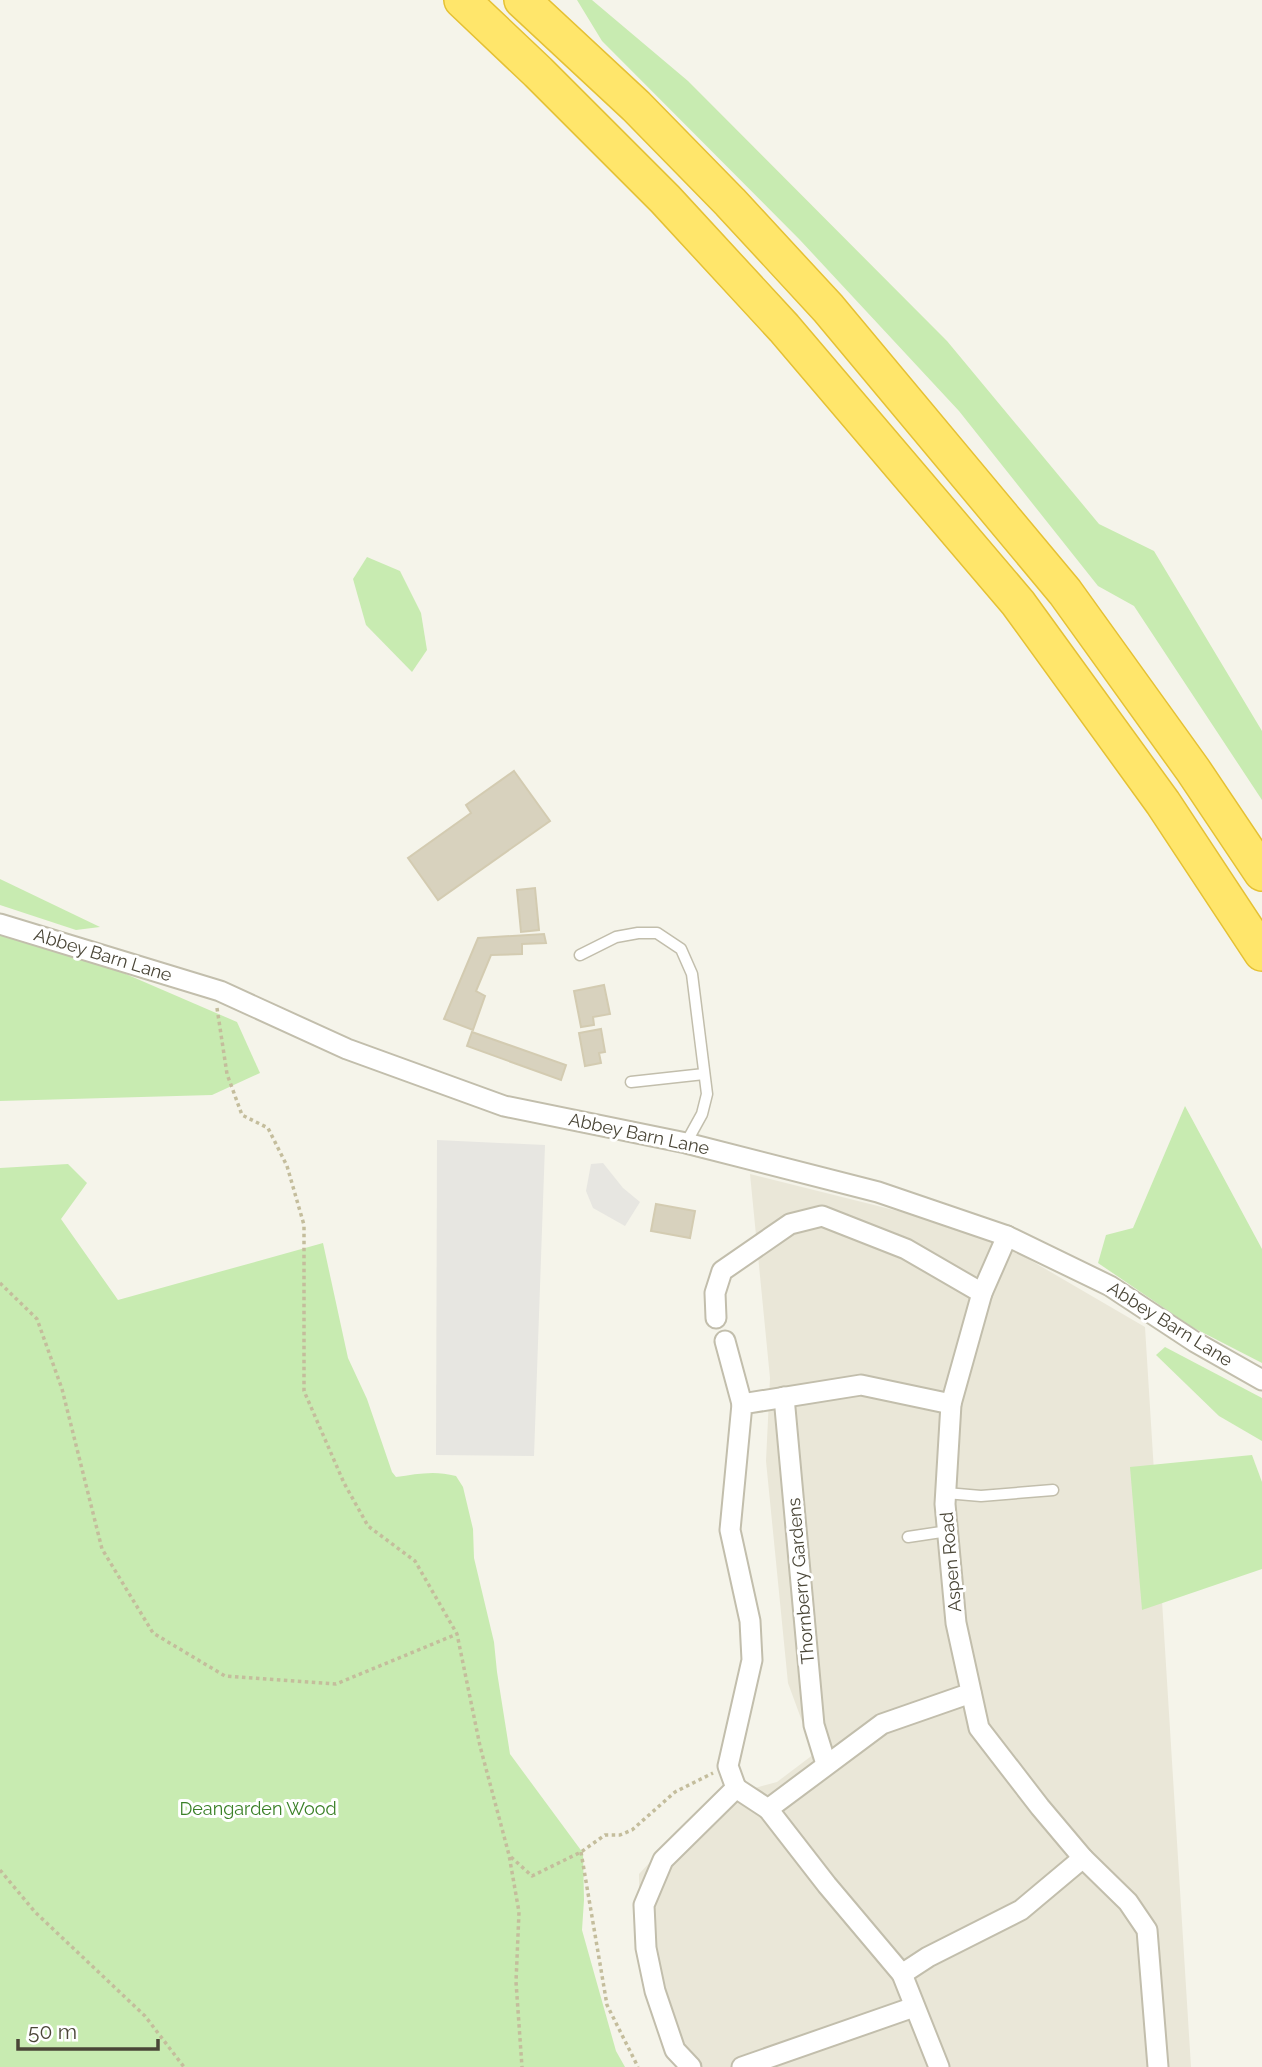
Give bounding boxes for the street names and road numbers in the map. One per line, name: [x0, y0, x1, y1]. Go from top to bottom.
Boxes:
street label: Abbey Barn Lane: [32, 924, 175, 986]
street label: Abbey Barn Lane: [567, 1108, 712, 1159]
street label: Abbey Barn Lane: [1104, 1277, 1237, 1371]
street label: Thornberry Gardens: [783, 1497, 818, 1665]
street label: Aspen Road: [936, 1511, 965, 1613]

